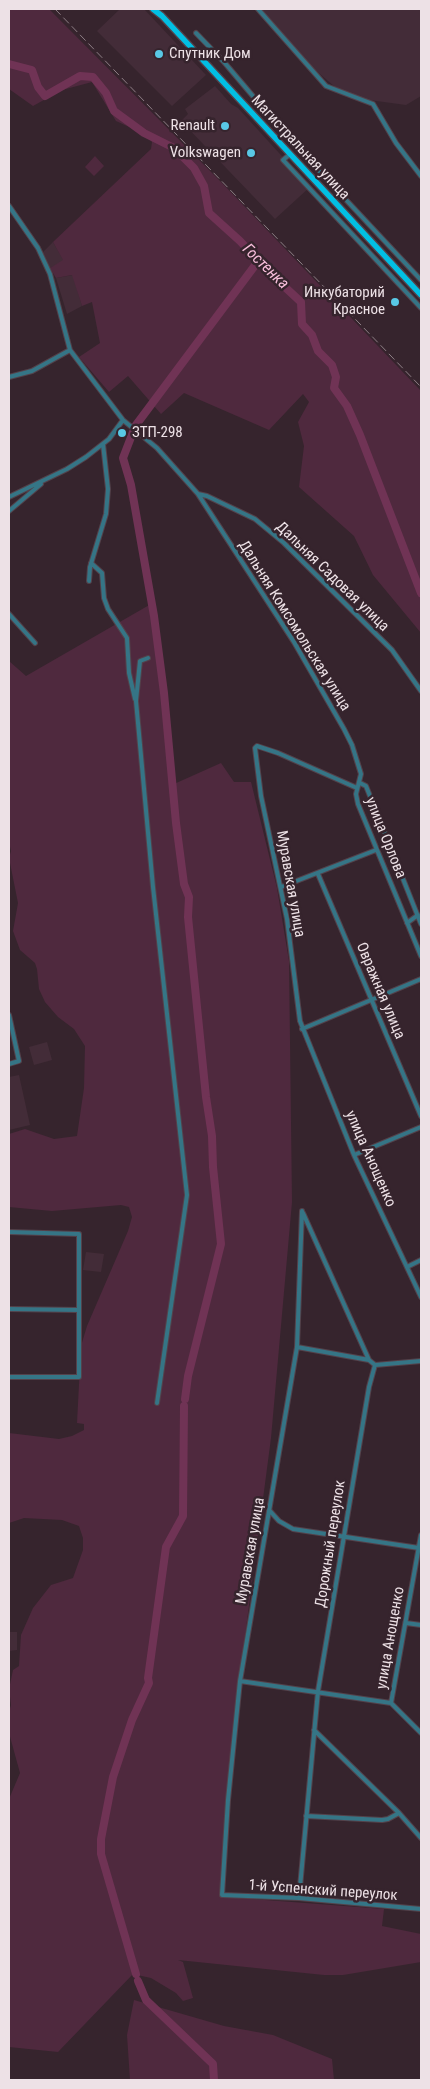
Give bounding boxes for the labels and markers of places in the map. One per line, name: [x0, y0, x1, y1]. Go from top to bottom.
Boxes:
place label: Спутник Дом: [169, 45, 251, 63]
marker: Спутник Дом: [153, 48, 165, 60]
place label: Renault: [170, 117, 215, 135]
marker: Renault: [219, 120, 231, 132]
place label: Volkswagen: [170, 144, 241, 162]
marker: Volkswagen: [245, 147, 257, 159]
place label: Инкубаторий Красное: [304, 284, 385, 319]
marker: Инкубаторий Красное: [389, 296, 401, 308]
place label: ЗТП-298: [132, 424, 183, 442]
marker: ЗТП-298: [116, 427, 128, 439]

